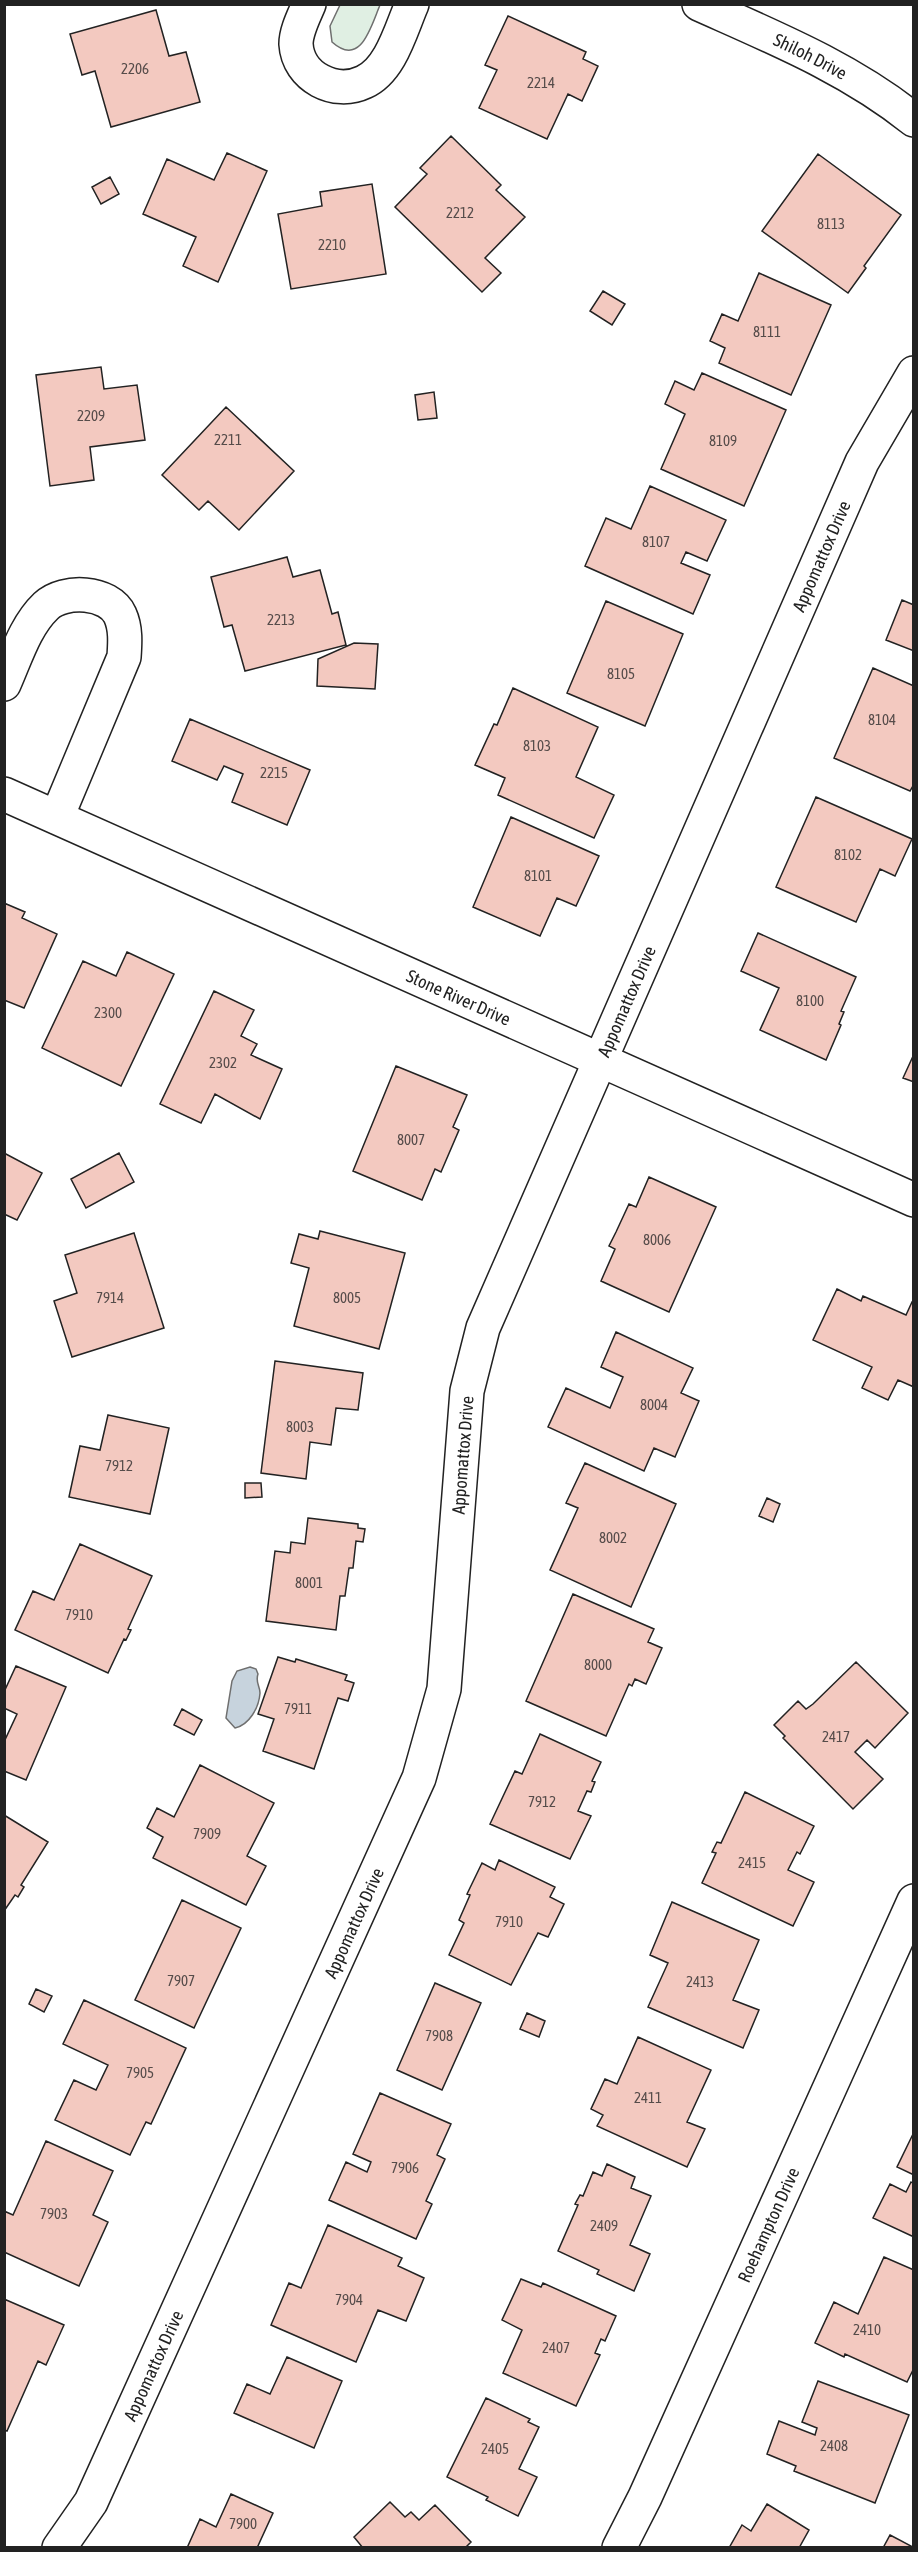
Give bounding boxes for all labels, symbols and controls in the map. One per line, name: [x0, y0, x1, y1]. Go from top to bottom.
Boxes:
street label: Shiloh Drive: [771, 29, 851, 83]
house number: 2206: [121, 60, 149, 77]
house number: 2214: [527, 74, 555, 91]
house number: 2212: [446, 204, 474, 221]
house number: 8113: [817, 215, 845, 232]
house number: 2210: [318, 236, 346, 253]
house number: 8111: [753, 323, 781, 340]
house number: 2209: [77, 407, 105, 424]
house number: 2211: [214, 431, 242, 448]
house number: 8109: [709, 432, 737, 449]
street label: Appomattox Drive: [787, 497, 854, 615]
house number: 8107: [642, 533, 670, 550]
house number: 2213: [267, 611, 295, 628]
house number: 8105: [607, 665, 635, 682]
house number: 8104: [868, 711, 896, 728]
house number: 8103: [523, 737, 551, 754]
house number: 2215: [260, 764, 288, 781]
house number: 8102: [834, 846, 862, 863]
house number: 8101: [524, 867, 552, 884]
street label: Appomattox Drive: [593, 942, 660, 1060]
street label: Stone River Drive: [403, 965, 514, 1029]
house number: 8100: [796, 992, 824, 1009]
house number: 2300: [94, 1004, 122, 1021]
house number: 2302: [209, 1054, 237, 1071]
house number: 8007: [397, 1131, 425, 1148]
house number: 8006: [643, 1231, 671, 1248]
house number: 7914: [96, 1289, 124, 1306]
house number: 8005: [333, 1289, 361, 1306]
street label: Appomattox Drive: [447, 1395, 477, 1515]
house number: 8004: [640, 1396, 668, 1413]
house number: 8003: [286, 1418, 314, 1435]
house number: 7912: [105, 1457, 133, 1474]
house number: 8002: [599, 1529, 627, 1546]
house number: 8001: [295, 1574, 323, 1591]
house number: 7910: [65, 1606, 93, 1623]
house number: 8000: [584, 1656, 612, 1673]
house number: 7911: [284, 1700, 312, 1717]
house number: 2417: [822, 1728, 850, 1745]
house number: 7912: [528, 1793, 556, 1810]
house number: 7909: [193, 1825, 221, 1842]
house number: 2415: [738, 1854, 766, 1871]
street label: Appomattox Drive: [319, 1864, 388, 1981]
house number: 7910: [495, 1913, 523, 1930]
house number: 7907: [167, 1972, 195, 1989]
house number: 2413: [686, 1973, 714, 1990]
house number: 7908: [425, 2027, 453, 2044]
house number: 7905: [126, 2064, 154, 2081]
house number: 2411: [634, 2089, 662, 2106]
house number: 7906: [391, 2159, 419, 2176]
street label: Roehampton Drive: [733, 2164, 803, 2286]
house number: 7903: [40, 2205, 68, 2222]
house number: 2409: [590, 2217, 618, 2234]
house number: 7904: [335, 2291, 363, 2308]
street label: Appomattox Drive: [119, 2307, 187, 2424]
house number: 2410: [853, 2321, 881, 2338]
house number: 2407: [542, 2339, 570, 2356]
house number: 2408: [820, 2437, 848, 2454]
house number: 2405: [481, 2440, 509, 2457]
house number: 7900: [229, 2515, 257, 2532]

